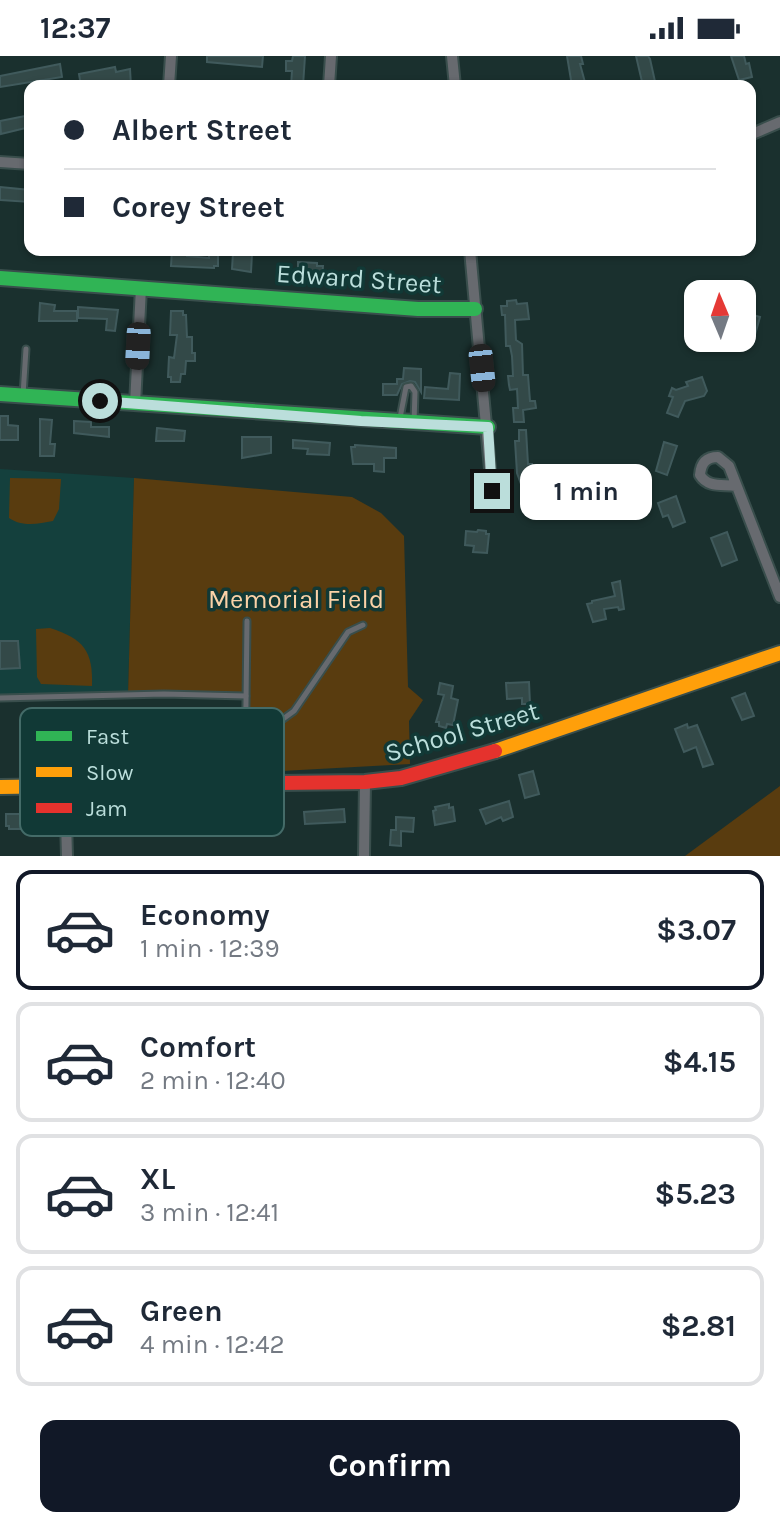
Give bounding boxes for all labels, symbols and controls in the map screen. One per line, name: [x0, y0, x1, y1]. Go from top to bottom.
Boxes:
text: 12:37: [40, 10, 111, 46]
text: Albert Street: [112, 112, 292, 148]
text: Corey Street: [112, 189, 285, 225]
street label: Edward Street: [275, 258, 443, 300]
north arrow: [684, 280, 756, 352]
map controls: [684, 280, 756, 352]
car: [125, 321, 151, 371]
car: [468, 343, 496, 393]
route start: [82, 383, 118, 419]
callout: 1 min: [520, 463, 652, 519]
route end: [474, 473, 510, 509]
text: 1 min: [553, 476, 619, 507]
park label: Memorial Field: [208, 584, 384, 615]
street label: School Street: [382, 695, 542, 769]
legend: [20, 708, 284, 836]
text: Fast: [86, 724, 129, 750]
text: Slow: [86, 760, 133, 786]
text: Jam: [86, 796, 128, 822]
icon: car: [44, 894, 116, 966]
text: Economy: [140, 897, 270, 933]
text: $3.07: [656, 912, 736, 948]
text: 1 min · 12:39: [140, 933, 280, 964]
icon: car: [44, 1026, 116, 1098]
text: Comfort: [140, 1029, 256, 1065]
text: $4.15: [663, 1044, 736, 1080]
text: 2 min · 12:40: [140, 1065, 286, 1096]
icon: car: [44, 1158, 116, 1230]
text: XL: [140, 1161, 175, 1197]
text: $5.23: [655, 1176, 736, 1212]
text: 3 min · 12:41: [140, 1197, 279, 1228]
icon: car: [44, 1290, 116, 1362]
text: Green: [140, 1293, 223, 1329]
text: $2.81: [661, 1308, 736, 1344]
text: 4 min · 12:42: [140, 1329, 285, 1360]
button: Confirm: [40, 1420, 740, 1512]

